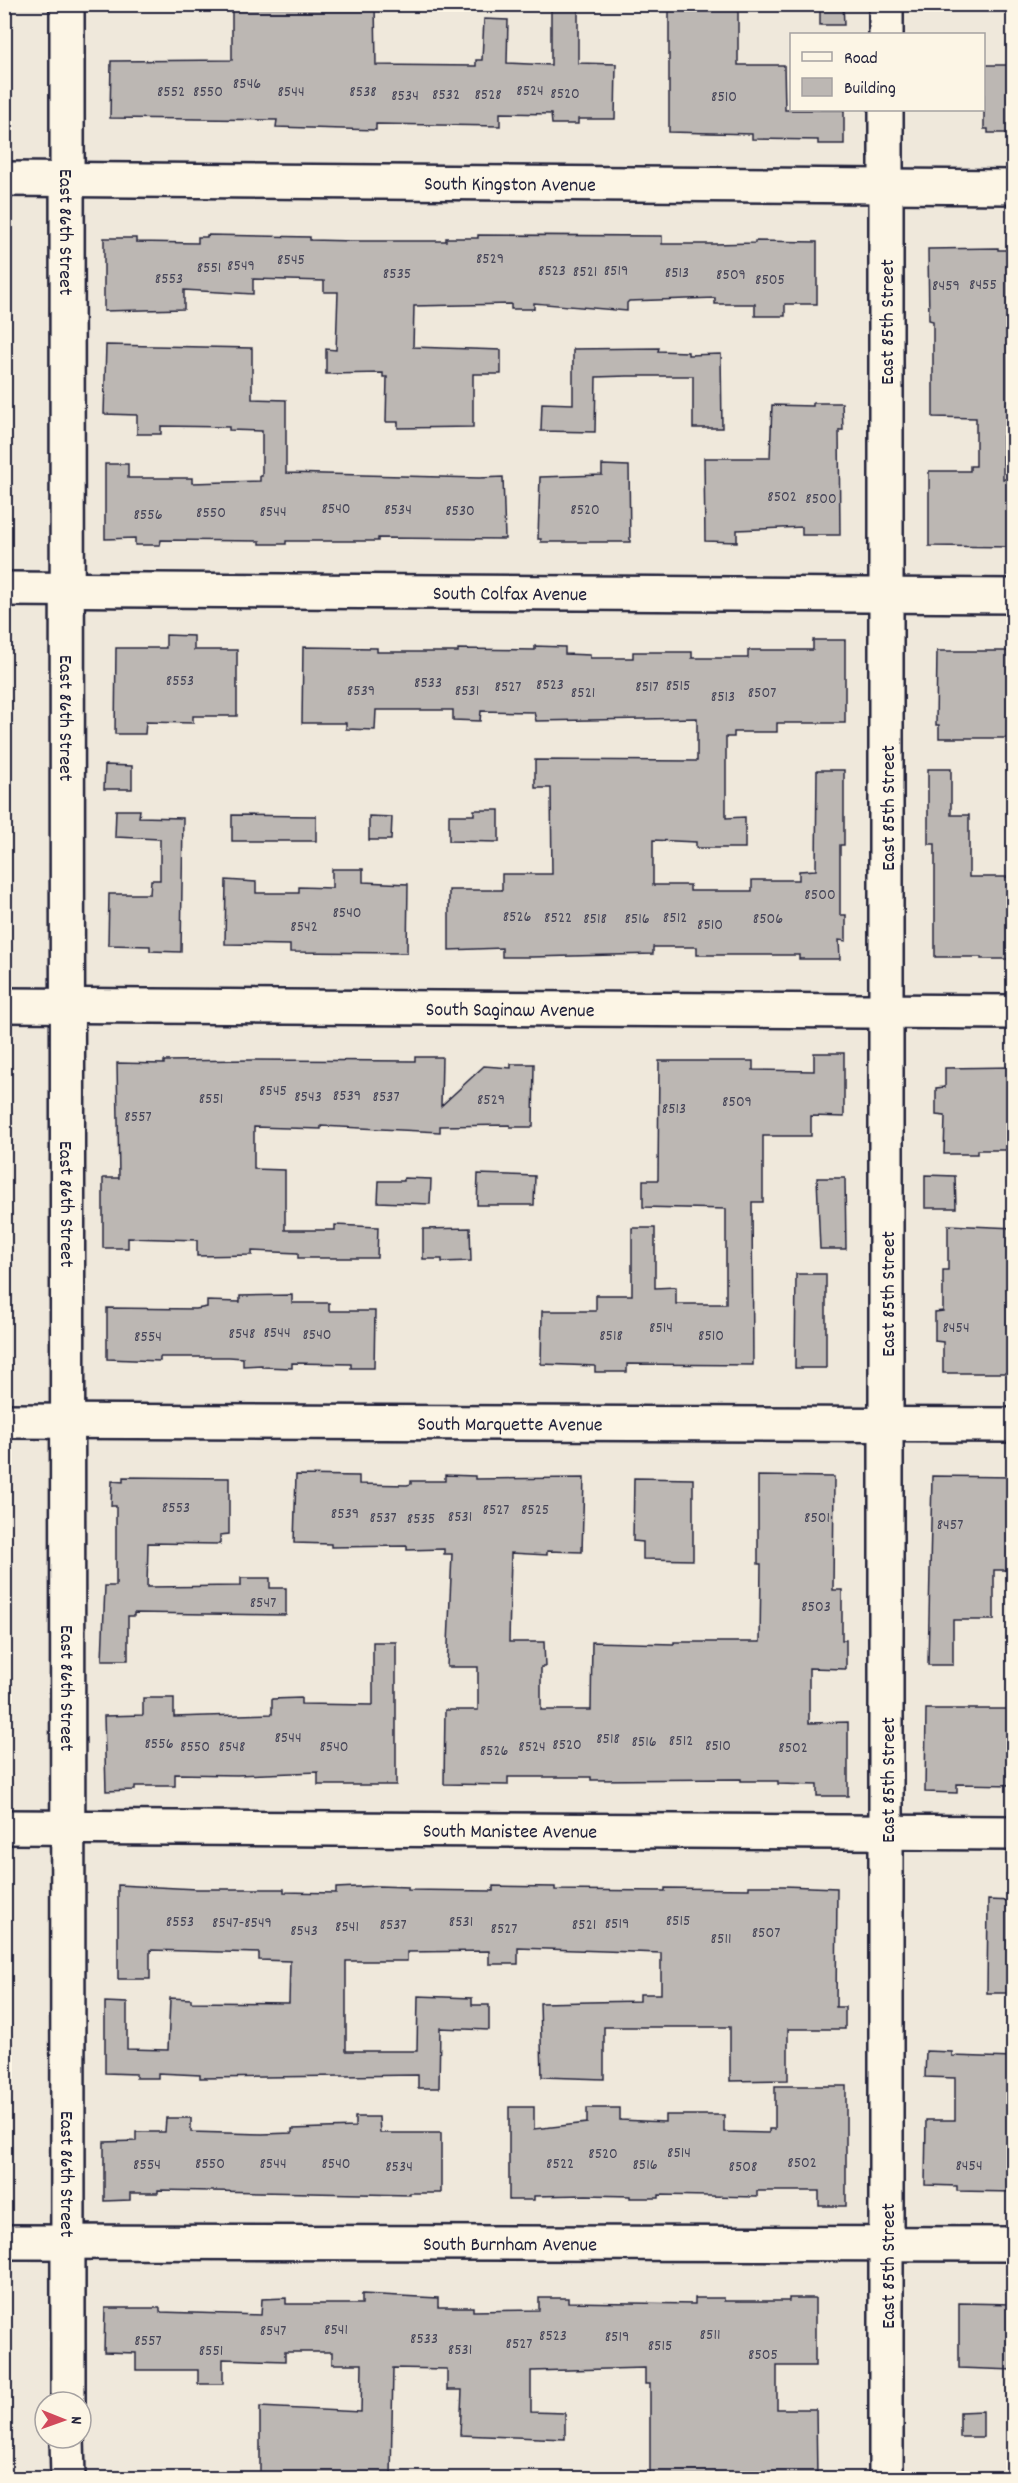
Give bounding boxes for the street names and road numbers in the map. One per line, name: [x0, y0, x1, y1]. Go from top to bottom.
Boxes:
street label: East 86th Street: [50, 169, 78, 295]
street label: South Kingston Avenue: [424, 171, 596, 201]
street label: East 85th Street: [875, 259, 903, 385]
street label: South Colfax Avenue: [433, 581, 587, 610]
street label: East 86th Street: [50, 655, 78, 781]
street label: East 85th Street: [876, 745, 904, 871]
street label: South Saginaw Avenue: [425, 997, 595, 1026]
street label: East 86th Street: [50, 1141, 79, 1267]
street label: East 85th Street: [876, 1231, 904, 1357]
street label: South Marquette Avenue: [417, 1412, 603, 1440]
street label: East 86th Street: [51, 1625, 79, 1751]
street label: East 85th Street: [876, 1717, 904, 1843]
street label: South Manistee Avenue: [423, 1818, 597, 1848]
street label: East 86th Street: [51, 2111, 79, 2237]
street label: East 85th Street: [876, 2203, 904, 2329]
street label: South Burnham Avenue: [423, 2232, 597, 2260]

